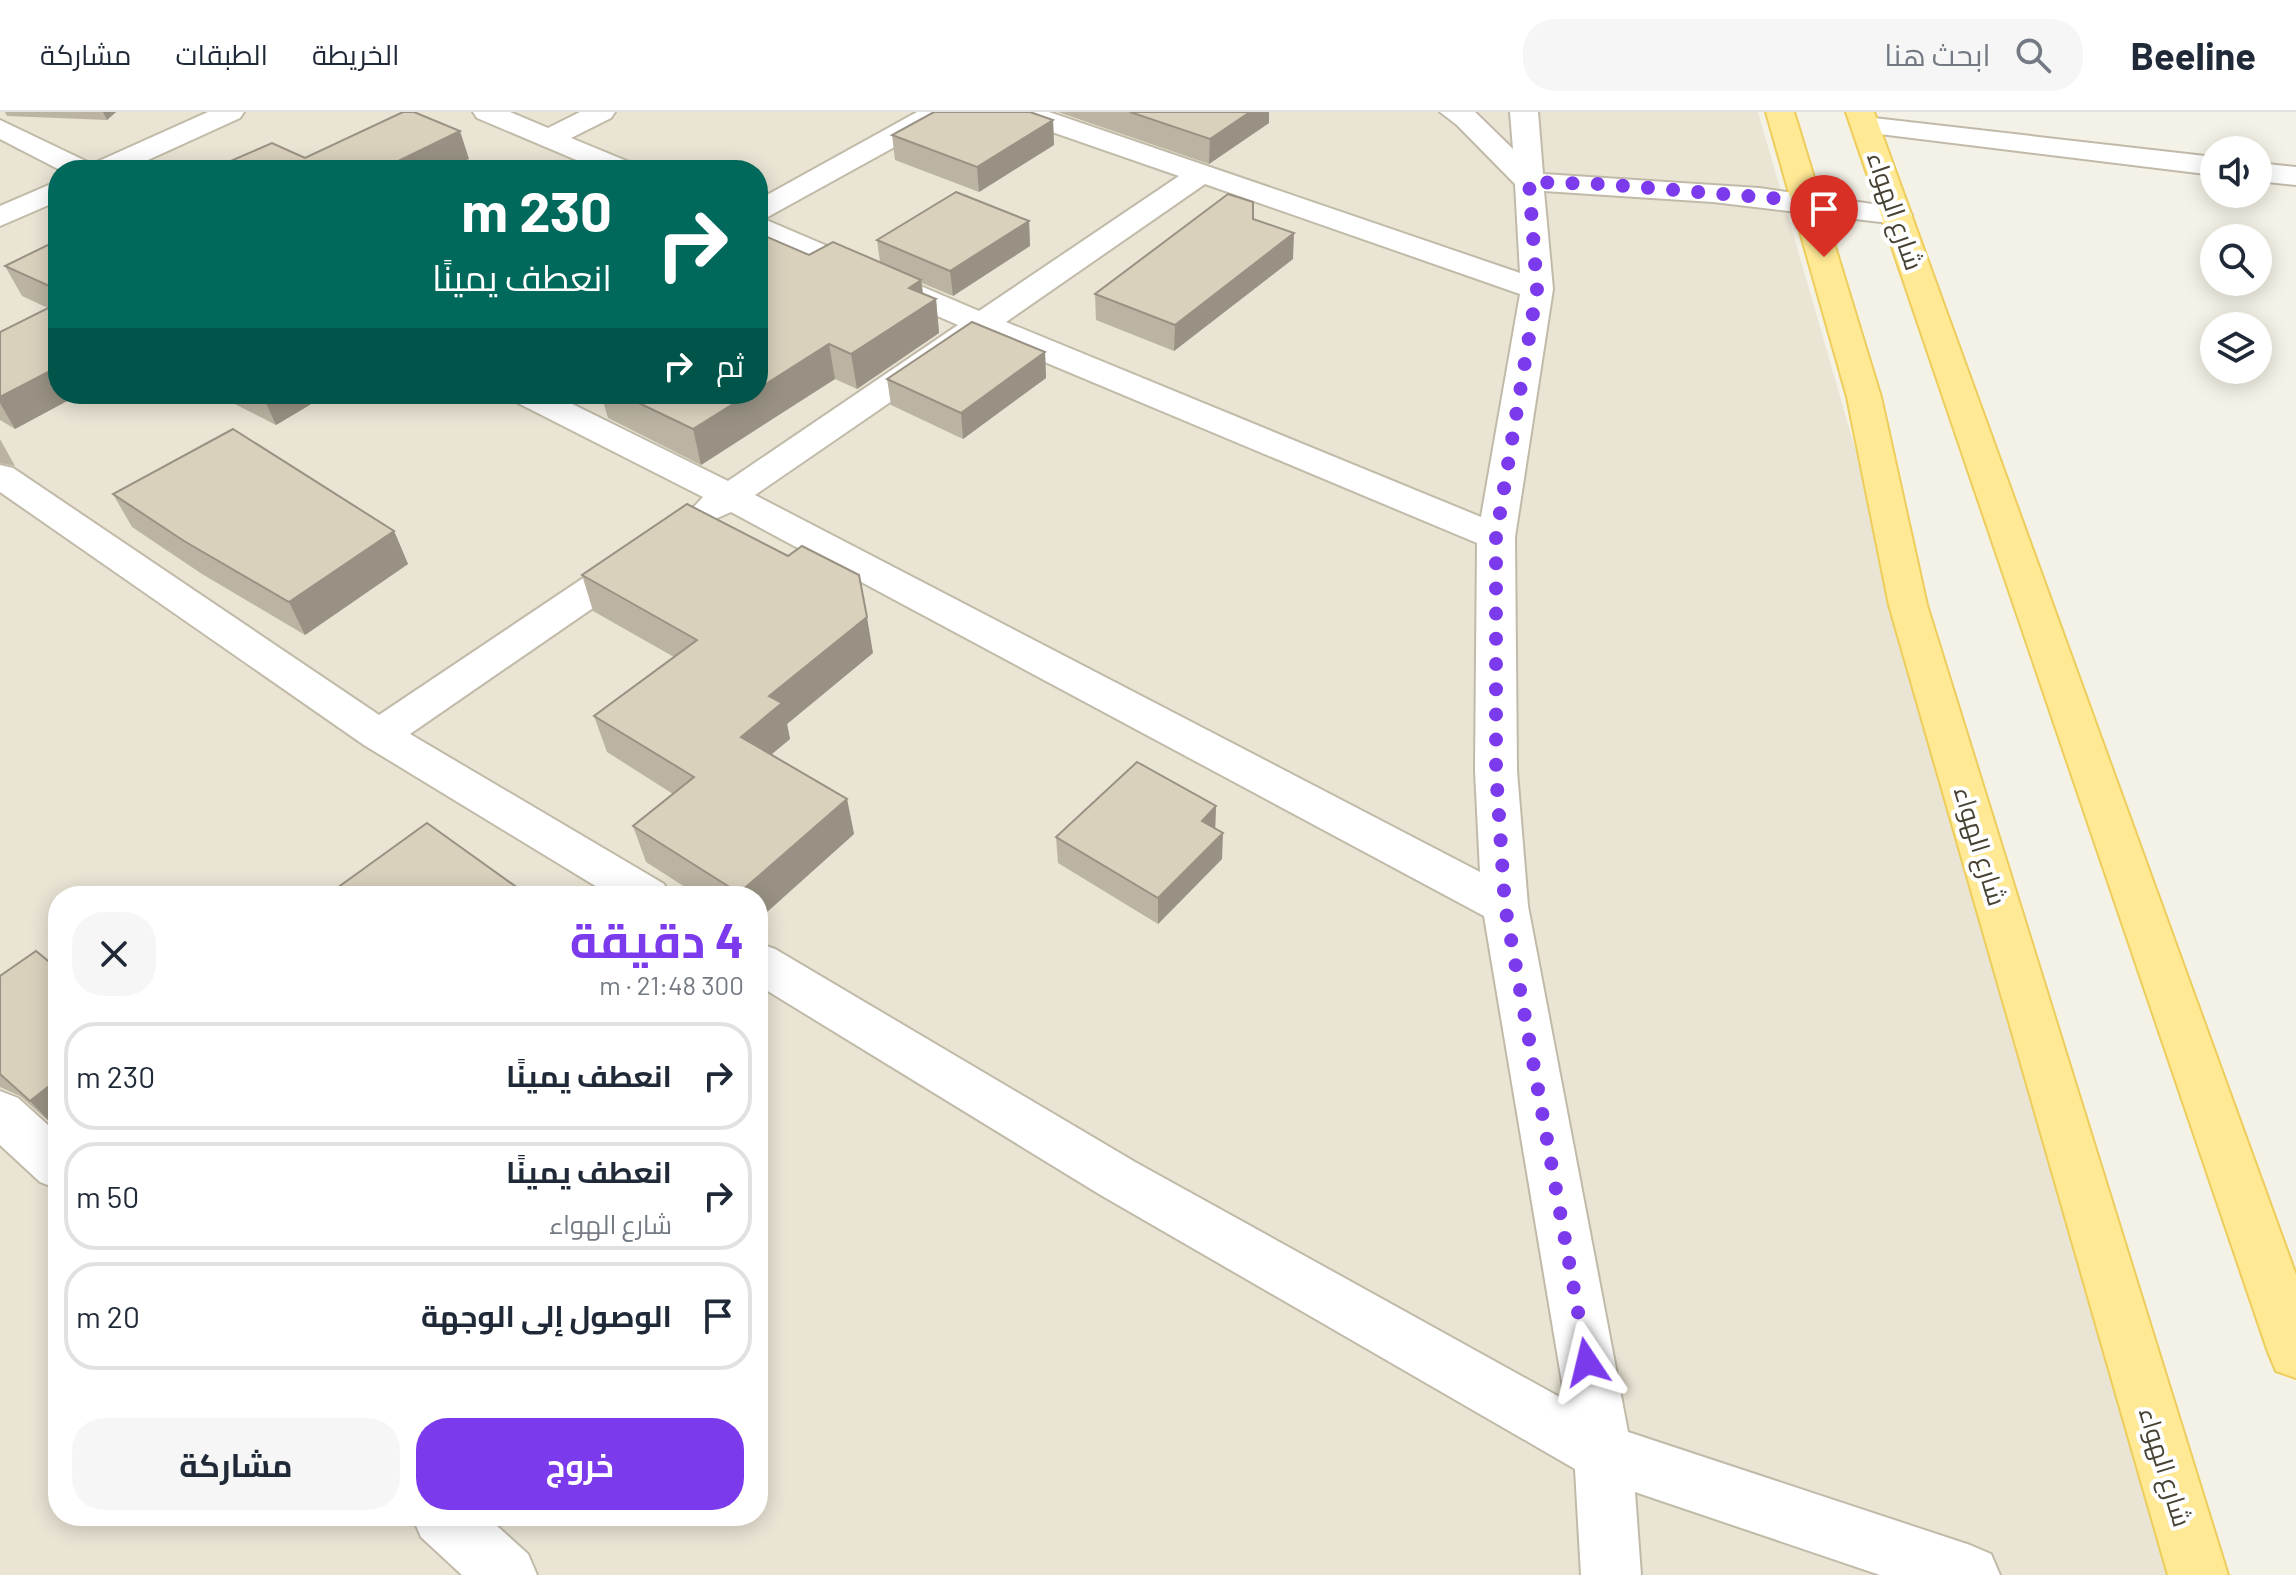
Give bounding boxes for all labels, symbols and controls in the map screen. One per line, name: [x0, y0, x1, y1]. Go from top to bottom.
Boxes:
search box: [1523, 19, 2083, 91]
text: Beeline: [2131, 32, 2256, 78]
icon: search: [2011, 33, 2055, 77]
text: ابحث هنا: [1884, 36, 1991, 72]
text: مشاركة: [40, 37, 131, 71]
text: الطبقات: [175, 37, 268, 71]
text: الخريطة: [312, 37, 399, 71]
map controls: [2200, 136, 2272, 384]
button: sound: [2200, 136, 2272, 208]
street label: شارع الهواء: [1859, 147, 1931, 275]
pin: [1790, 175, 1858, 257]
text: 230 m: [461, 176, 612, 243]
icon: arrive: [1802, 187, 1846, 231]
icon: right: [640, 192, 744, 296]
button: search: [2200, 224, 2272, 296]
text: انعطف يمينًا: [432, 255, 612, 298]
button: layers: [2200, 312, 2272, 384]
icon: right: [656, 344, 700, 388]
text: ثم: [716, 347, 744, 383]
street label: شارع الهواء: [1946, 782, 2014, 910]
text: 4 دقيقة: [570, 910, 744, 968]
button: close: [72, 912, 156, 996]
text: 300 m · 21:48: [599, 969, 744, 1000]
icon: right: [696, 1054, 740, 1098]
text: انعطف يمينًا: [506, 1057, 672, 1093]
text: 230 m: [76, 1058, 155, 1094]
text: انعطف يمينًا: [506, 1153, 672, 1189]
icon: right: [696, 1174, 740, 1218]
text: 50 m: [76, 1178, 139, 1214]
text: شارع الهواء: [549, 1208, 672, 1239]
icon: arrive: [696, 1294, 740, 1338]
text: الوصول إلى الوجهة: [421, 1297, 672, 1333]
text: 20 m: [76, 1298, 140, 1334]
position arrow: [1545, 1320, 1629, 1404]
street label: شارع الهواء: [2131, 1403, 2199, 1531]
button: مشاركة: [72, 1418, 400, 1510]
button: خروج: [416, 1418, 744, 1510]

